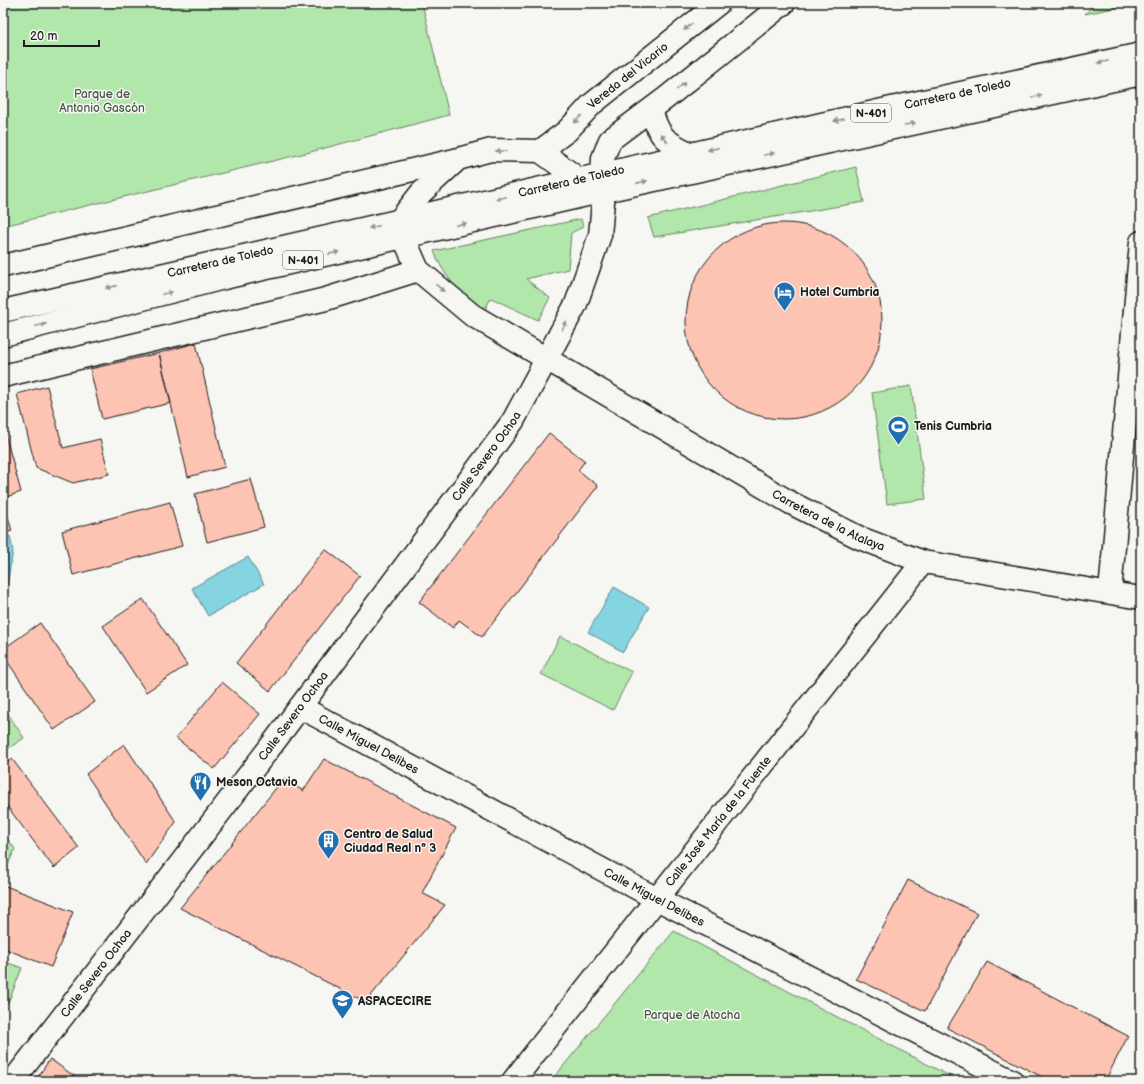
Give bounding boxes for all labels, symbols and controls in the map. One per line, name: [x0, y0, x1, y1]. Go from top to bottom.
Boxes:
scale bar: [24, 22, 99, 48]
one-way arrow: [683, 23, 694, 32]
text: 20 m: [30, 29, 57, 44]
street label: Vereda del Vicario: [584, 39, 671, 112]
one-way arrow: [1097, 59, 1109, 65]
street label: Carretera de Toledo: [903, 75, 1012, 113]
one-way arrow: [676, 81, 687, 90]
park label: Parque de Antonio Gascón: [59, 87, 145, 116]
one-way arrow: [1031, 93, 1043, 99]
road number: N-401: [851, 104, 891, 122]
one-way arrow: [573, 114, 582, 124]
one-way arrow: [833, 118, 845, 124]
one-way arrow: [904, 120, 916, 126]
one-way arrow: [660, 133, 669, 143]
one-way arrow: [495, 147, 507, 154]
one-way arrow: [706, 147, 719, 153]
one-way arrow: [763, 151, 775, 157]
street label: Carretera de Toledo: [517, 162, 626, 201]
one-way arrow: [636, 179, 648, 185]
one-way arrow: [494, 195, 507, 201]
one-way arrow: [455, 221, 467, 227]
one-way arrow: [368, 224, 380, 230]
street label: Carretera de Toledo: [166, 242, 275, 281]
one-way arrow: [328, 250, 340, 256]
road number: N-401: [283, 251, 323, 269]
hotel icon: Hotel Cumbria: [771, 279, 797, 312]
one-way arrow: [105, 284, 117, 290]
one-way arrow: [434, 284, 445, 293]
place label: Hotel Cumbria: [800, 285, 880, 300]
one-way arrow: [161, 290, 173, 296]
one-way arrow: [561, 320, 568, 332]
one-way arrow: [35, 322, 47, 328]
street label: Calle Severo Ochoa: [449, 409, 524, 504]
sports icon: Tenis Cumbria: [886, 413, 912, 446]
place label: Tenis Cumbria: [914, 419, 992, 434]
street label: Carretera de la Atalaya: [769, 486, 887, 554]
street label: Calle Severo Ochoa: [255, 668, 331, 764]
street label: Calle Miguel Delibes: [316, 711, 422, 777]
street label: Calle José María de la Fuente: [662, 753, 774, 890]
restaurant icon: Meson Octavio: [188, 769, 214, 802]
place label: Meson Octavio: [216, 775, 298, 790]
place label: Centro de Salud Ciudad Real nº 3: [344, 827, 436, 856]
building icon: Centro de Salud Ciudad Real nº 3: [315, 828, 341, 861]
street label: Calle Miguel Delibes: [601, 864, 707, 930]
street label: Calle Severo Ochoa: [57, 926, 135, 1020]
school or university icon: ASPACECIRE: [329, 988, 355, 1021]
place label: ASPACECIRE: [357, 994, 432, 1009]
park label: Parque de Atocha: [644, 1008, 740, 1023]

